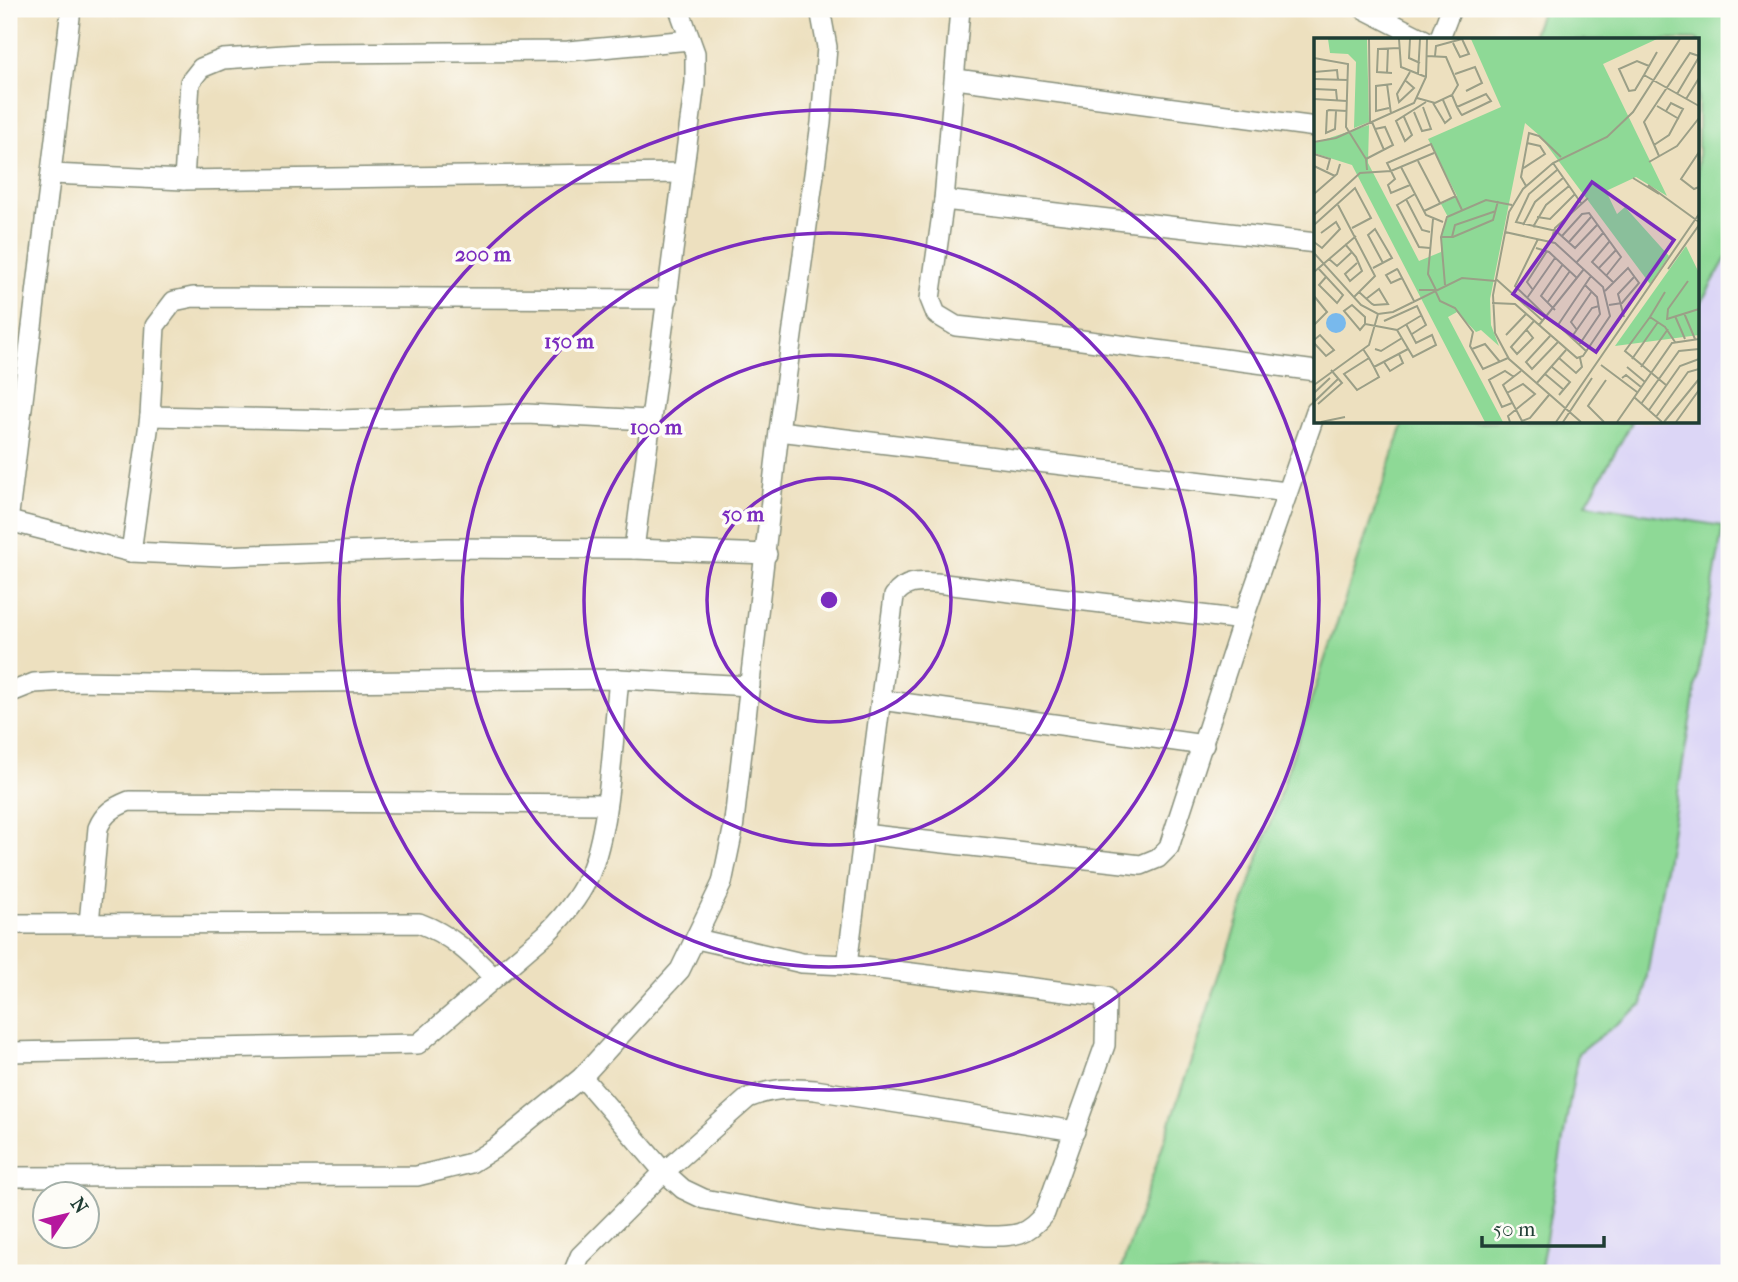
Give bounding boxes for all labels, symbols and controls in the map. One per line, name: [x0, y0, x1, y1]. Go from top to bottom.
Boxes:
inset map: [1314, 38, 1700, 424]
text: 200 m: [455, 242, 512, 266]
text: 150 m: [544, 329, 595, 353]
text: 100 m: [630, 415, 683, 439]
text: 50 m: [722, 502, 765, 526]
centre of rings: [817, 588, 841, 612]
north arrow: [32, 1180, 102, 1250]
text: N: [66, 1194, 93, 1219]
scale bar: [1482, 1205, 1605, 1249]
text: 50 m: [1493, 1217, 1536, 1241]

